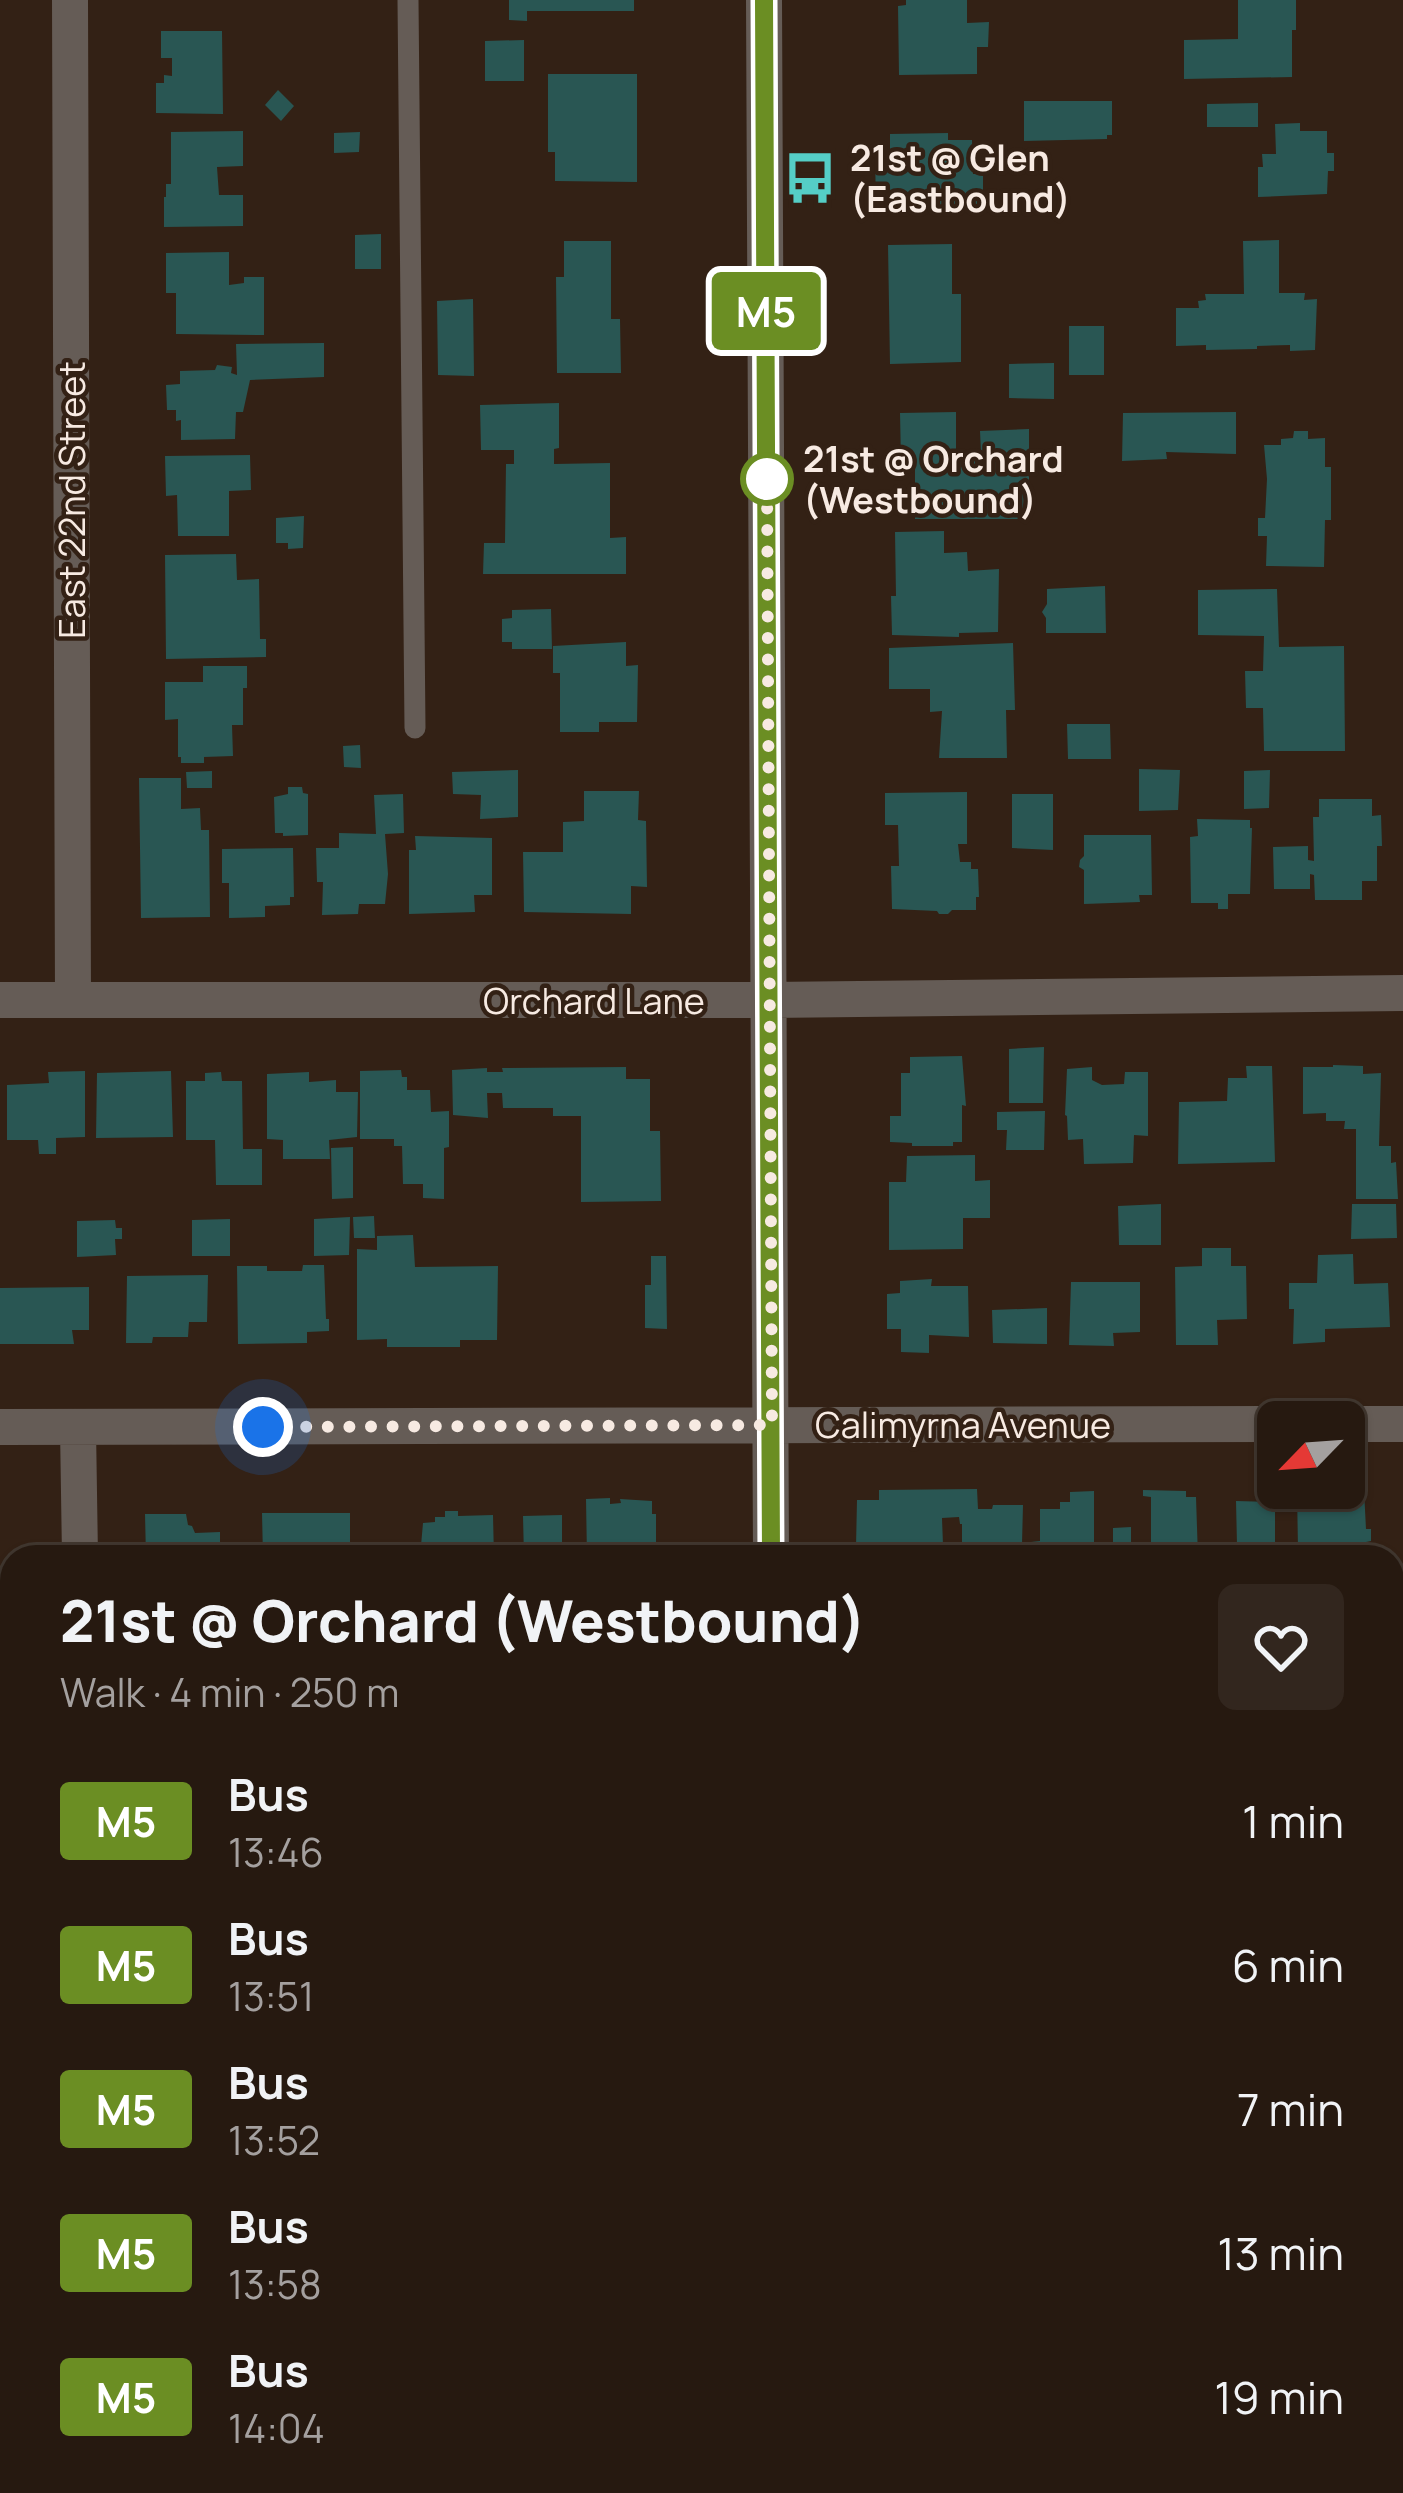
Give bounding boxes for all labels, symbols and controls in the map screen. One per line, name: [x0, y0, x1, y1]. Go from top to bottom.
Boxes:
place label: 21st @ Glen (Eastbound): [850, 133, 1071, 223]
bus stop icon: 21st @ Glen (Eastbound): [781, 149, 839, 207]
line badge: M5: [712, 272, 820, 350]
text: M5: [736, 282, 796, 340]
street label: East 22nd Street: [47, 361, 96, 639]
place label: 21st @ Orchard (Westbound): [803, 434, 1064, 524]
marker: 21st @ Orchard (Westbound): [742, 454, 792, 504]
street label: Orchard Lane: [483, 976, 705, 1025]
your location: [233, 1397, 293, 1457]
street label: Calimyrna Avenue: [815, 1400, 1111, 1449]
north arrow: [1257, 1401, 1365, 1509]
map controls: [1257, 1401, 1365, 1509]
text: 21st @ Orchard (Westbound): [60, 1581, 866, 1659]
button: heart: [1218, 1584, 1344, 1710]
text: Walk · 4 min · 250 m: [60, 1665, 399, 1719]
text: Bus: [228, 1763, 309, 1825]
text: 1 min: [1242, 1790, 1344, 1852]
text: M5: [96, 1792, 156, 1850]
text: 13:46: [228, 1825, 324, 1879]
text: Bus: [228, 1907, 309, 1969]
text: 6 min: [1232, 1934, 1344, 1996]
text: M5: [96, 1936, 156, 1994]
text: 13:51: [228, 1969, 314, 2023]
text: Bus: [228, 2051, 309, 2113]
text: 7 min: [1237, 2078, 1344, 2140]
text: M5: [96, 2080, 156, 2138]
text: 13:52: [228, 2113, 320, 2167]
text: Bus: [228, 2195, 309, 2257]
text: 13 min: [1217, 2222, 1344, 2284]
text: M5: [96, 2224, 156, 2282]
text: 13:58: [228, 2257, 322, 2311]
text: Bus: [228, 2339, 309, 2401]
text: 19 min: [1214, 2366, 1344, 2428]
text: M5: [96, 2368, 156, 2426]
text: 14:04: [228, 2401, 325, 2455]

